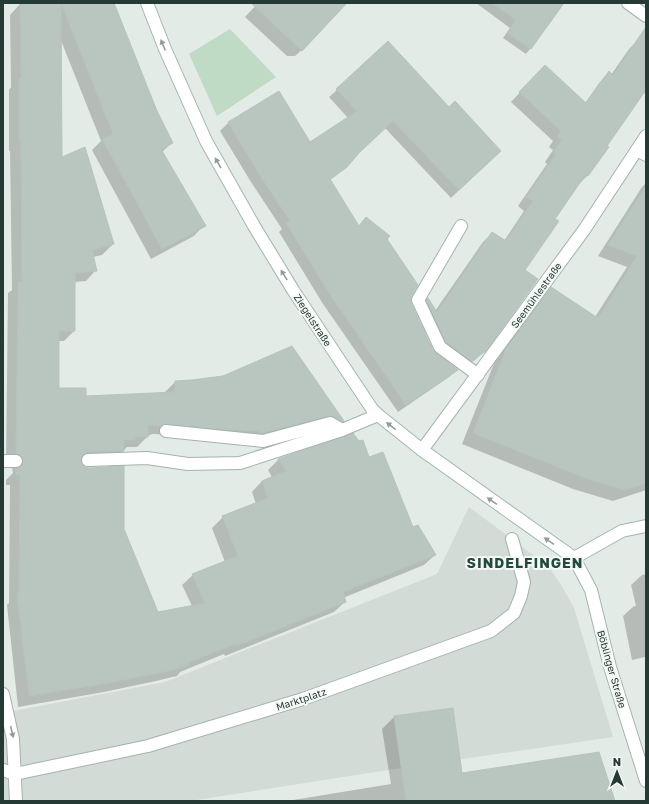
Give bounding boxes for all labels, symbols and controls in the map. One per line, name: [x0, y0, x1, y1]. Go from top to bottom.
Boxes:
one-way arrow: [160, 39, 166, 51]
one-way arrow: [215, 157, 221, 169]
street label: Seemühlestraße: [508, 260, 564, 330]
one-way arrow: [280, 270, 288, 280]
street label: Ziegelstraße: [292, 292, 334, 349]
one-way arrow: [386, 422, 397, 430]
one-way arrow: [487, 496, 498, 505]
one-way arrow: [544, 537, 554, 545]
district label: SINDELFINGEN: [467, 554, 583, 571]
street label: Böblinger Straße: [595, 629, 629, 710]
street label: Marktplatz: [274, 685, 328, 713]
one-way arrow: [9, 725, 15, 738]
north arrow: [597, 752, 637, 792]
text: N: [613, 755, 621, 768]

